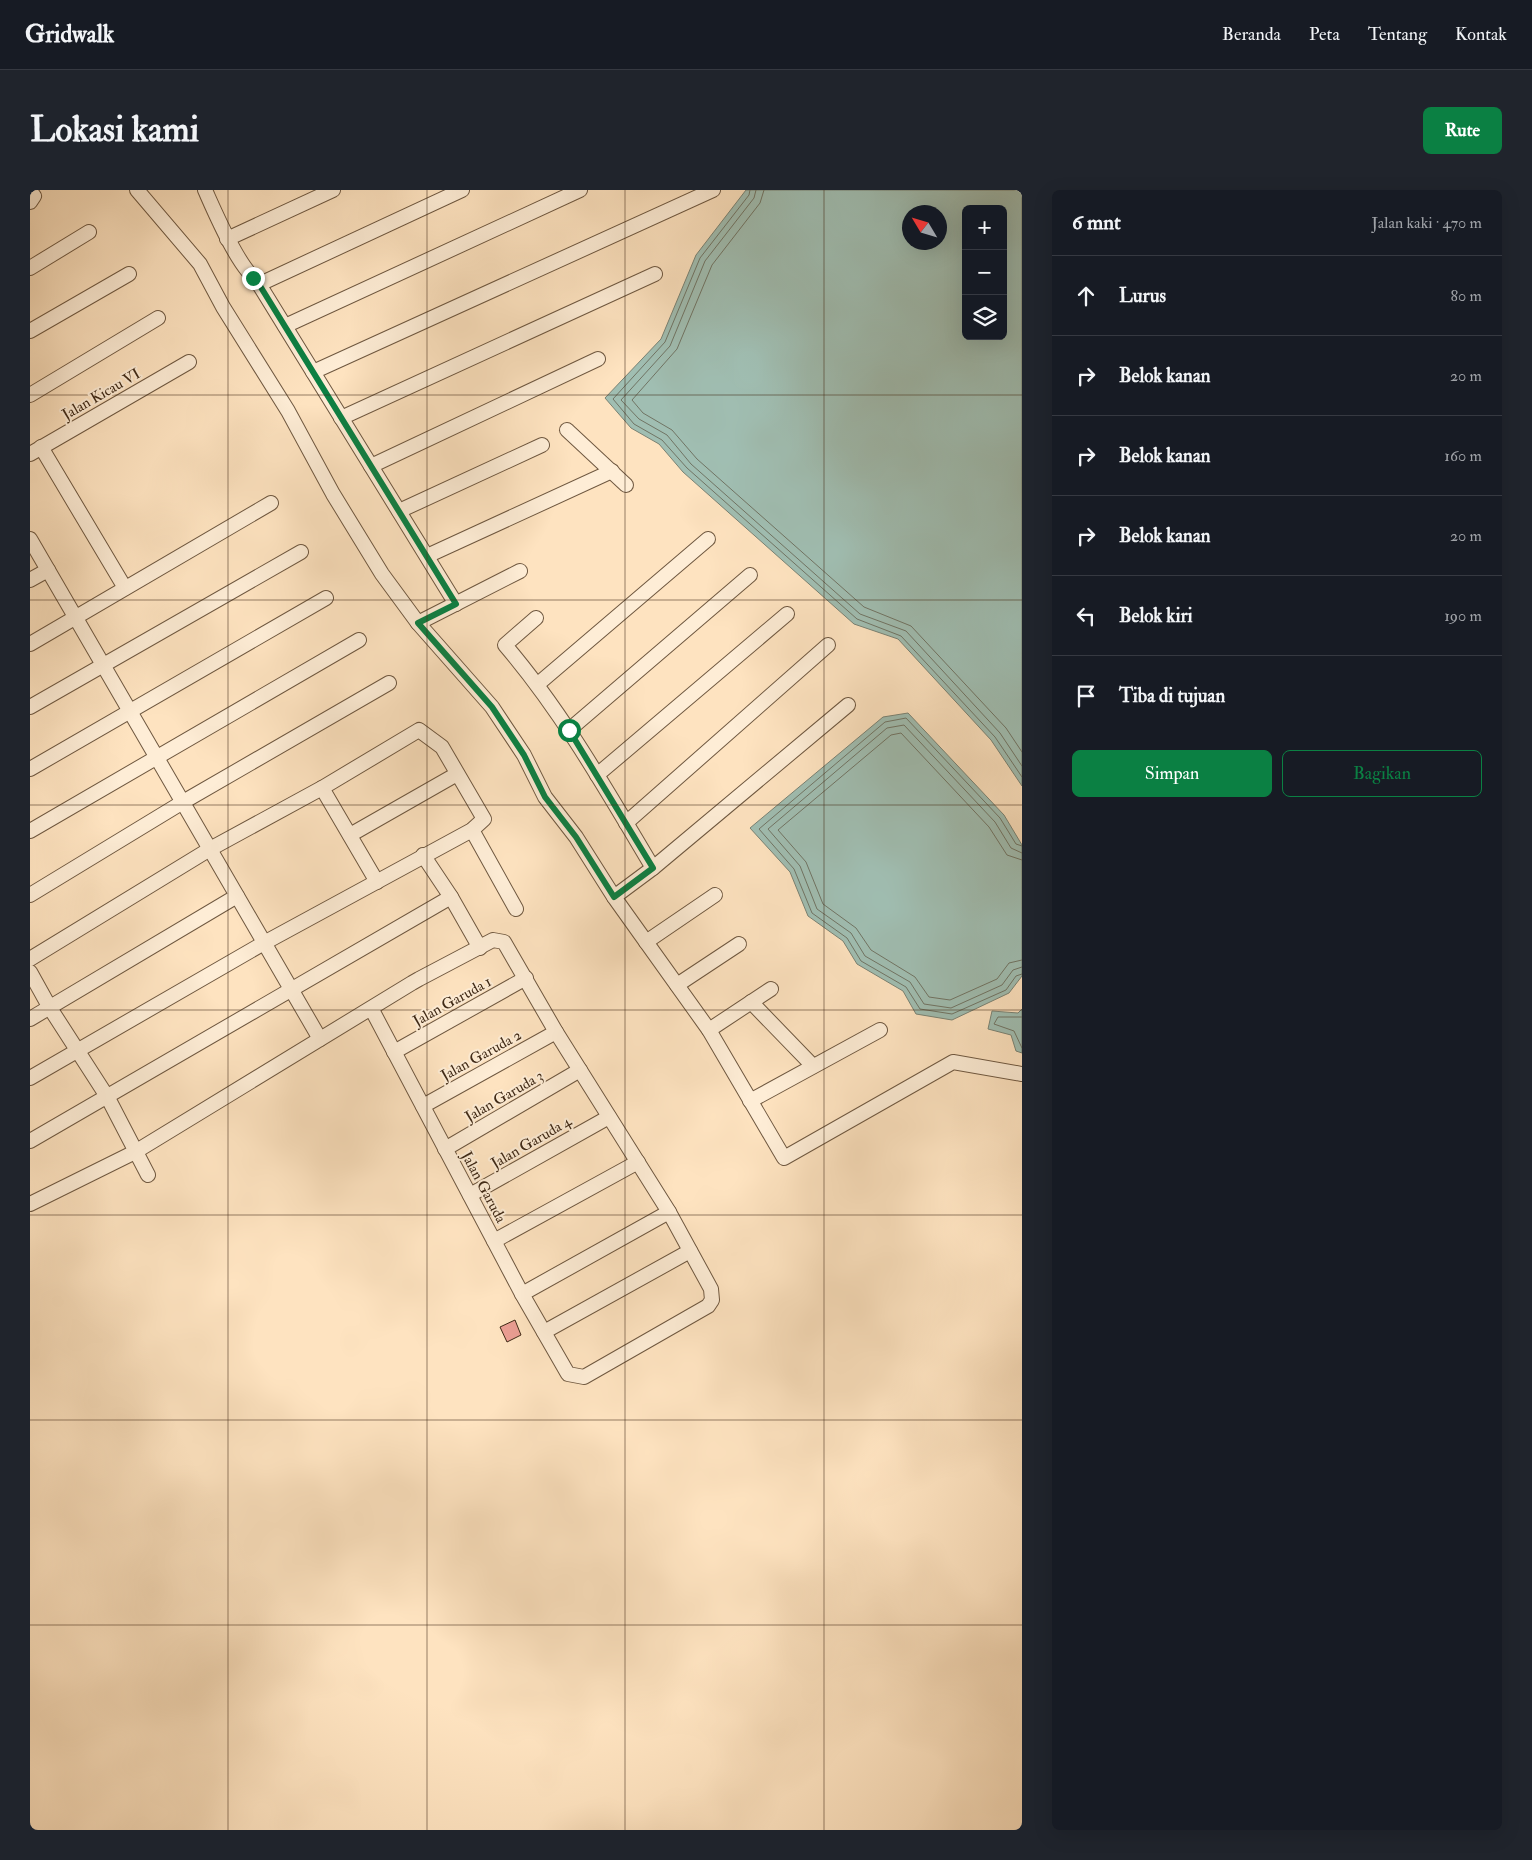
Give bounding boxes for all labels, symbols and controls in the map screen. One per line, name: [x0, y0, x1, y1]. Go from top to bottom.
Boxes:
text: Gridwalk: [25, 19, 114, 50]
text: Beranda: [1222, 23, 1281, 46]
text: Peta: [1309, 23, 1340, 46]
text: Tentang: [1368, 23, 1427, 46]
text: Kontak: [1455, 23, 1507, 46]
button: Rute: [1423, 107, 1502, 154]
text: Lokasi kami: [30, 108, 199, 152]
north arrow: [902, 205, 947, 250]
map controls: [962, 205, 1007, 340]
button: +: [962, 205, 1007, 250]
text: 6 mnt: [1072, 209, 1121, 236]
text: Jalan kaki · 470 m: [1372, 213, 1482, 233]
button: −: [962, 250, 1007, 295]
route end: [242, 267, 265, 290]
icon: ahead: [1072, 282, 1100, 310]
text: Lurus: [1119, 284, 1166, 308]
text: 80 m: [1451, 286, 1482, 306]
button: layers: [962, 295, 1007, 340]
icon: right: [1072, 362, 1100, 390]
street label: Jalan Kicau VI: [58, 364, 144, 426]
text: Belok kanan: [1119, 364, 1210, 388]
text: 20 m: [1450, 366, 1482, 386]
icon: right: [1072, 442, 1100, 470]
text: Belok kanan: [1119, 444, 1210, 468]
text: 160 m: [1444, 446, 1482, 466]
icon: right: [1072, 522, 1100, 550]
text: Belok kanan: [1119, 524, 1210, 548]
text: 20 m: [1450, 526, 1482, 546]
icon: left: [1072, 602, 1100, 630]
text: Belok kiri: [1119, 604, 1193, 628]
text: 190 m: [1444, 606, 1482, 626]
icon: arrive: [1072, 682, 1100, 710]
text: Tiba di tujuan: [1119, 684, 1225, 708]
route start: [558, 719, 581, 742]
button: Simpan: [1072, 750, 1272, 797]
button: Bagikan: [1282, 750, 1482, 797]
street label: Jalan Garuda 1: [409, 972, 495, 1032]
street label: Jalan Garuda 2: [437, 1025, 526, 1087]
street label: Jalan Garuda 3: [461, 1066, 547, 1128]
street label: Jalan Garuda 4: [487, 1111, 576, 1174]
street label: Jalan Garuda: [455, 1147, 511, 1228]

